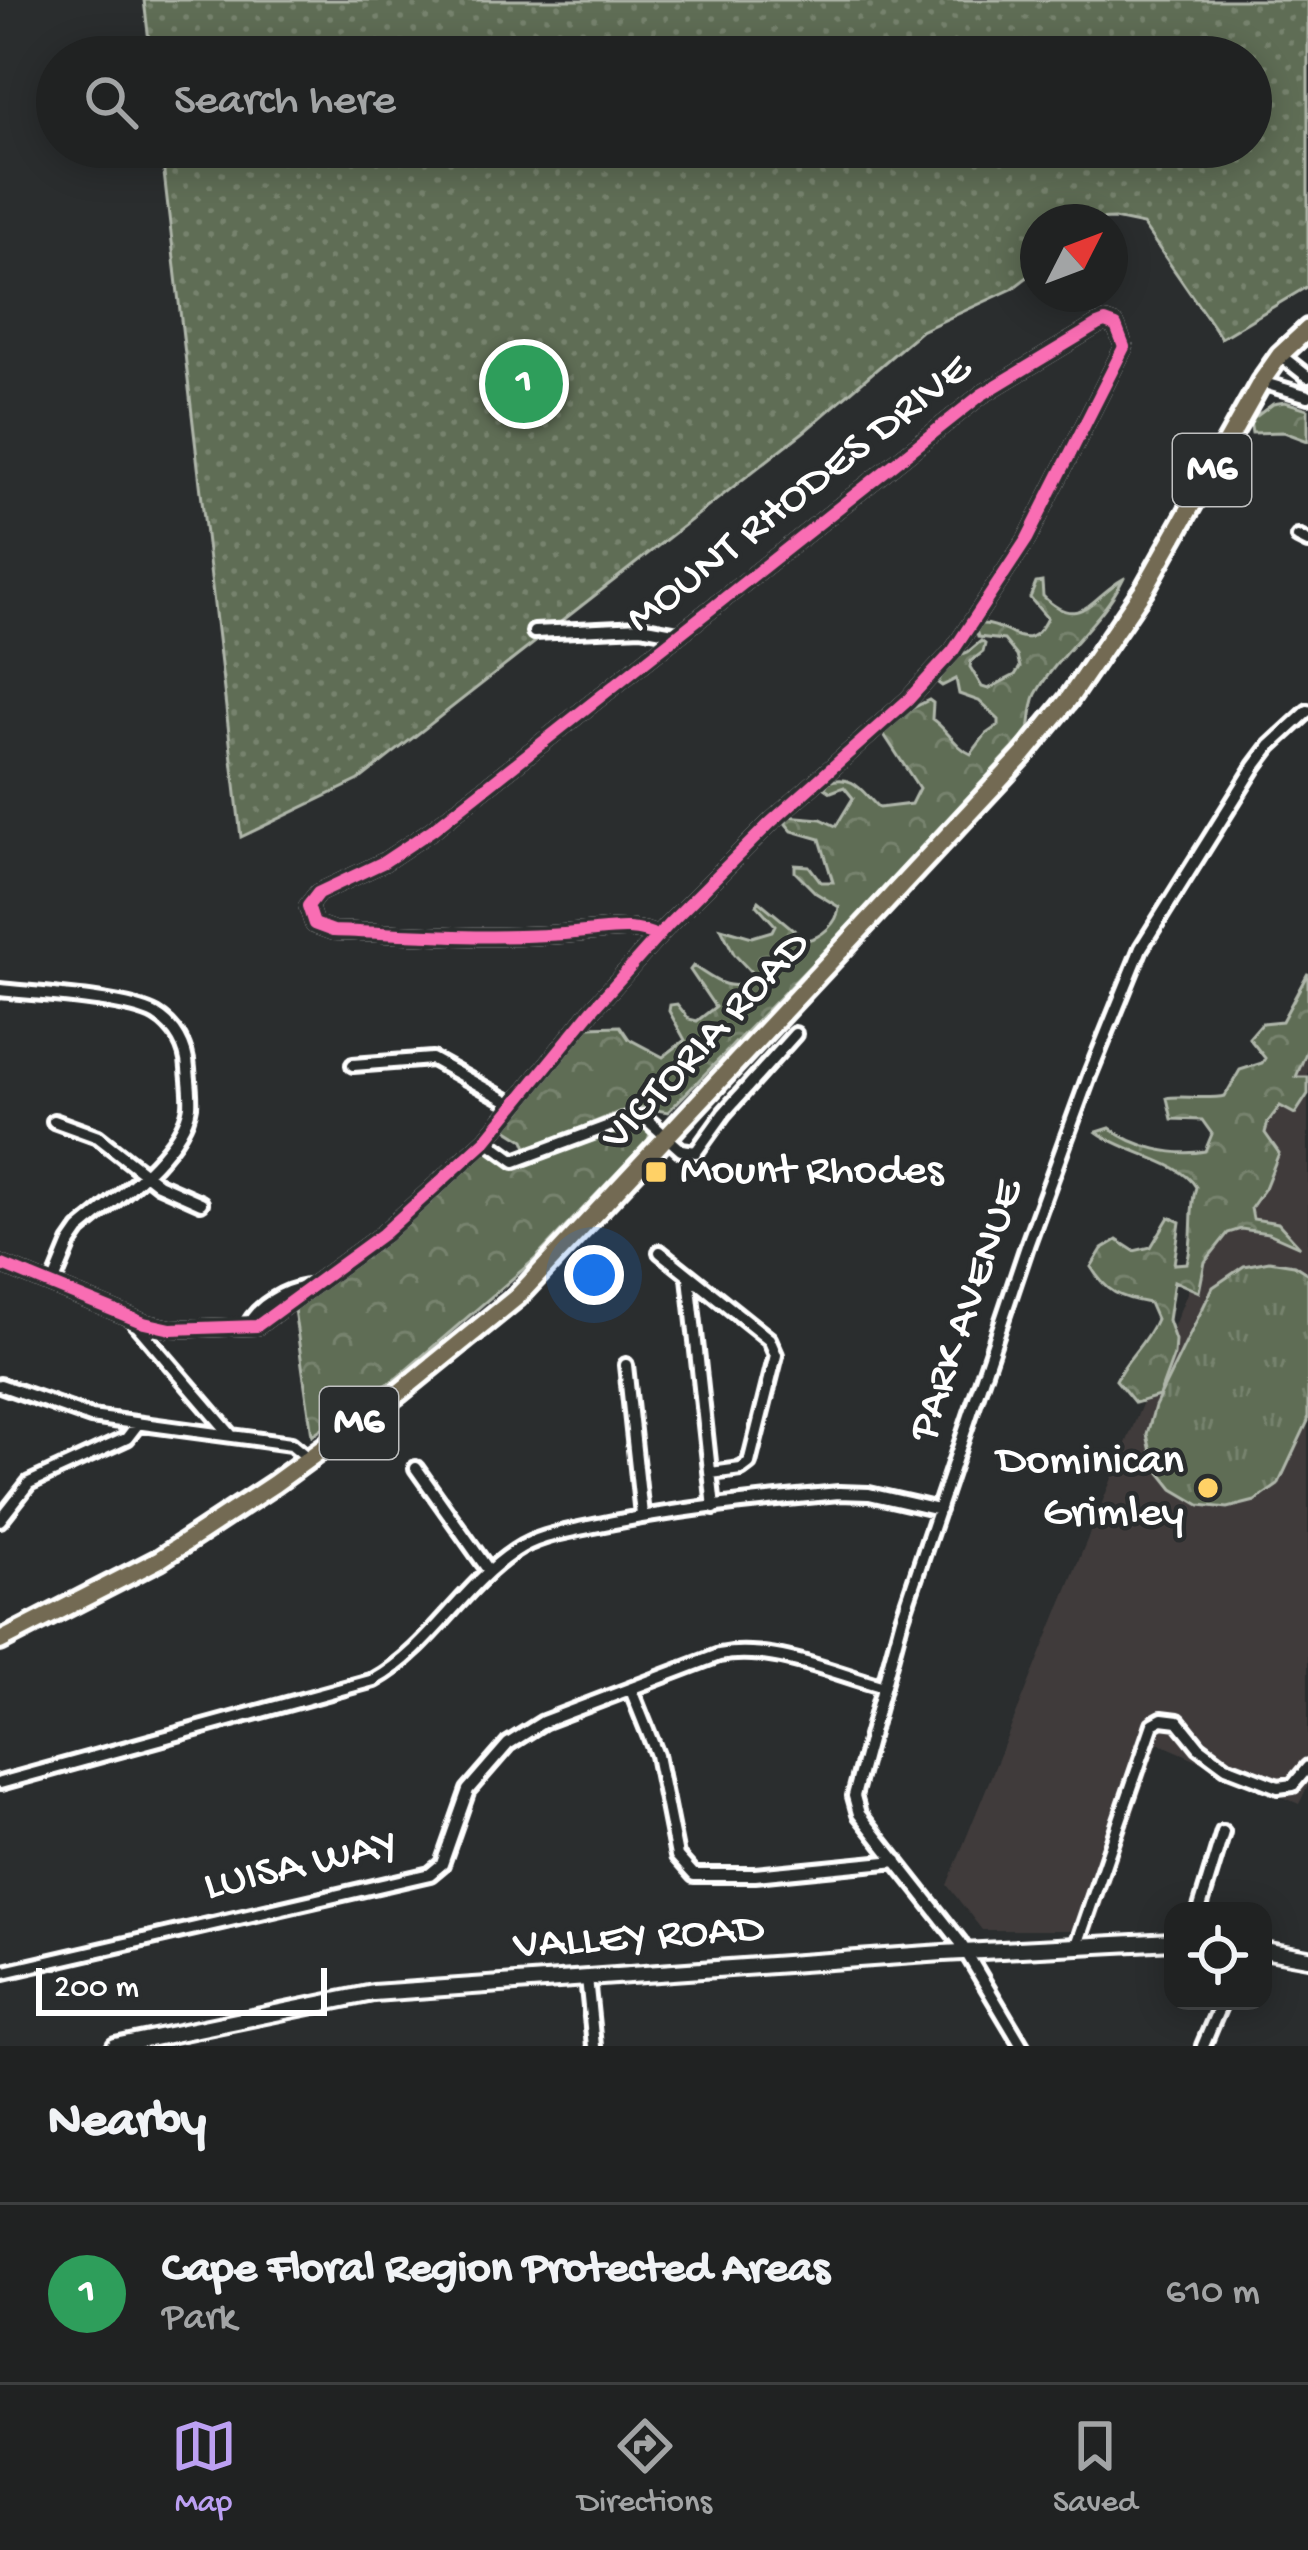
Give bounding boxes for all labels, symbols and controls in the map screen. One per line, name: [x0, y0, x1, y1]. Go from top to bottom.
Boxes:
search box: [36, 36, 1272, 168]
icon: search: [78, 69, 144, 135]
text: Search here: [174, 76, 396, 129]
north arrow: [1020, 204, 1128, 312]
pin: 1: [485, 339, 563, 429]
street label: MOUNT RHODES DRIVE: [617, 342, 985, 646]
road number: M6: [1173, 434, 1251, 506]
street label: VICTORIA ROAD: [591, 920, 823, 1164]
place label: Mount Rhodes: [680, 1146, 945, 1199]
marker: Mount Rhodes: [643, 1159, 669, 1185]
street label: PARK AVENUE: [898, 1171, 1038, 1451]
your location: [564, 1245, 624, 1305]
road number: M6: [320, 1387, 398, 1459]
place label: Dominican Grimley: [994, 1436, 1184, 1541]
marker: Dominican Grimley: [1195, 1475, 1221, 1501]
street label: LUISA WAY: [199, 1819, 403, 1915]
map controls: [1164, 1902, 1272, 2010]
button: locate: [1164, 1902, 1272, 2010]
street label: VALLEY ROAD: [511, 1904, 767, 1974]
scale bar: [36, 1962, 327, 2015]
text: 200 m: [54, 1970, 139, 2008]
text: Nearby: [48, 2094, 206, 2154]
text: Cape Floral Region Protected Areas: [162, 2244, 830, 2297]
text: 1: [79, 2271, 95, 2317]
text: 610 m: [1165, 2271, 1260, 2317]
text: Park: [162, 2297, 236, 2343]
tab: Map: [171, 2413, 237, 2523]
tab: Directions: [578, 2413, 712, 2523]
tab: Saved: [1053, 2413, 1137, 2523]

